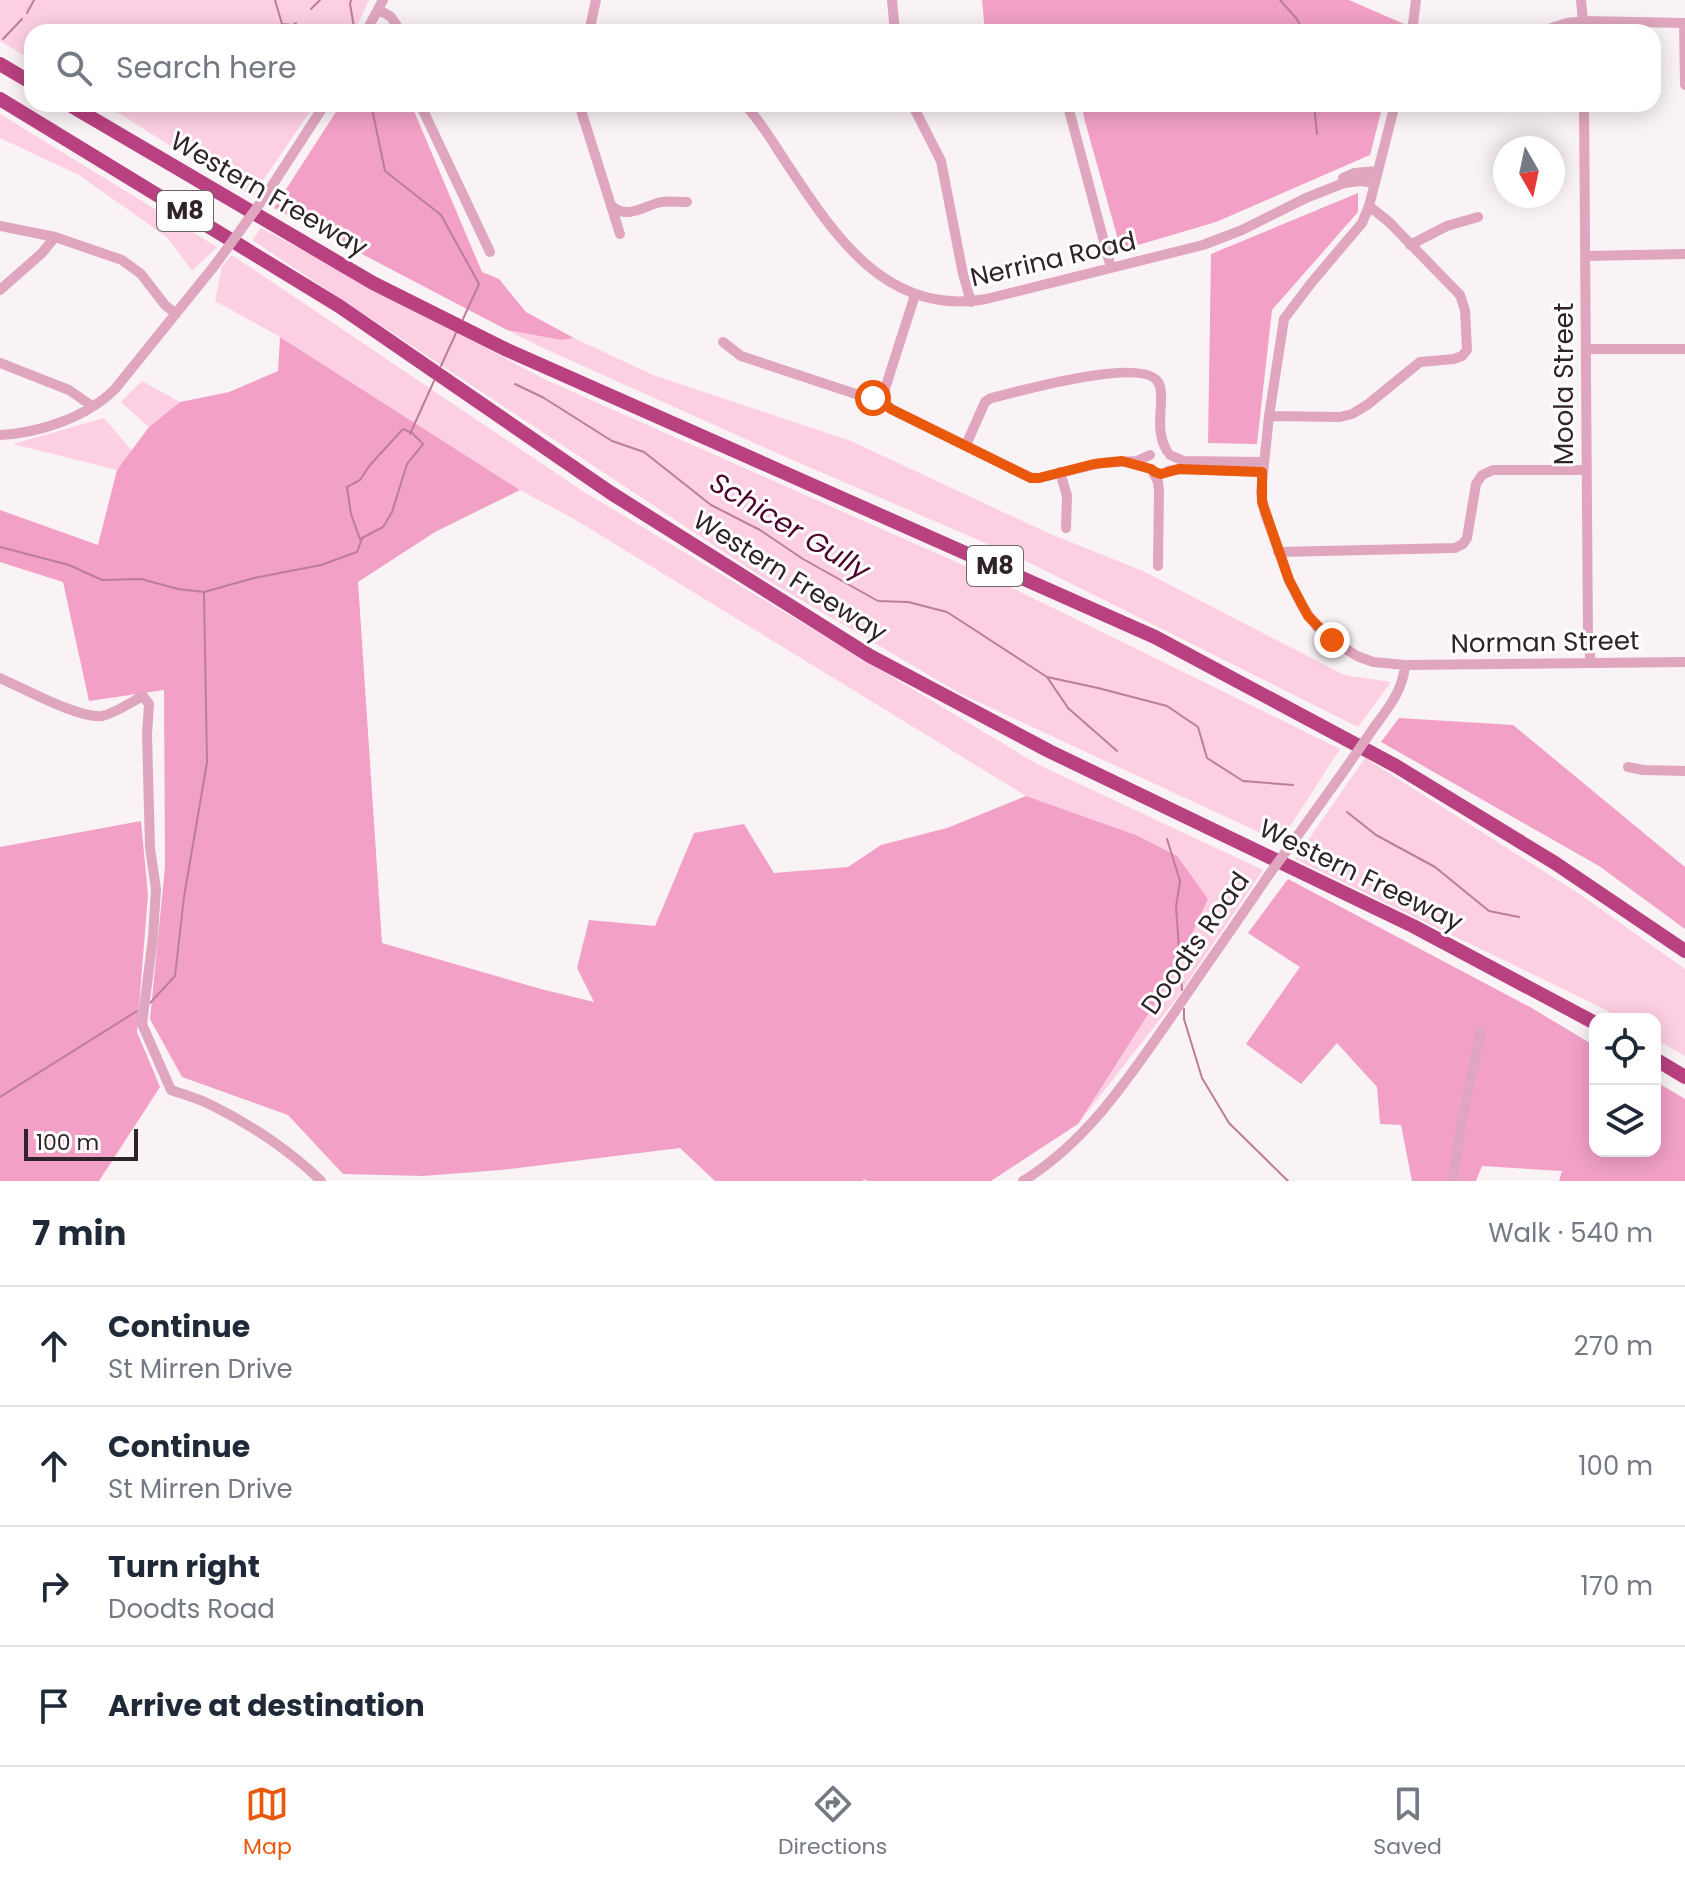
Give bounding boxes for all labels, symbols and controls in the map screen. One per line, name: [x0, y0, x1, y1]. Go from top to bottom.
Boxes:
search box: [24, 24, 1661, 112]
icon: search: [52, 46, 96, 90]
text: Search here: [116, 46, 297, 89]
street label: Western Freeway: [164, 123, 375, 265]
north arrow: [1493, 136, 1565, 208]
road number: M8: [157, 191, 213, 231]
street label: Nerrina Road: [967, 222, 1139, 296]
street label: Moola Street: [1546, 303, 1582, 465]
route start: [855, 380, 891, 416]
water label: Schicer Gully: [702, 463, 878, 590]
street label: Western Freeway: [686, 502, 894, 650]
road number: M8: [967, 546, 1023, 586]
route end: [1314, 622, 1350, 658]
street label: Norman Street: [1450, 622, 1640, 662]
street label: Western Freeway: [1253, 810, 1469, 940]
street label: Doodts Road: [1132, 864, 1258, 1022]
map controls: [1589, 1013, 1661, 1157]
button: locate: [1589, 1013, 1661, 1085]
button: layers: [1589, 1085, 1661, 1157]
scale bar: [24, 1125, 138, 1161]
text: 100 m: [36, 1127, 99, 1158]
text: 7 min: [32, 1209, 126, 1257]
text: Walk · 540 m: [1488, 1215, 1653, 1251]
text: Continue: [108, 1305, 250, 1348]
icon: ahead: [32, 1324, 76, 1368]
text: 270 m: [1574, 1328, 1653, 1364]
text: St Mirren Drive: [108, 1351, 293, 1387]
text: Continue: [108, 1425, 250, 1468]
icon: ahead: [32, 1444, 76, 1488]
text: 100 m: [1578, 1448, 1653, 1484]
text: St Mirren Drive: [108, 1471, 293, 1507]
text: Turn right: [108, 1545, 260, 1588]
icon: right: [32, 1564, 76, 1608]
text: 170 m: [1580, 1568, 1653, 1604]
text: Doodts Road: [108, 1591, 275, 1627]
icon: arrive: [32, 1684, 76, 1728]
text: Arrive at destination: [108, 1684, 425, 1727]
tab: Map: [243, 1782, 292, 1863]
tab: Directions: [778, 1782, 887, 1863]
tab: Saved: [1373, 1782, 1442, 1863]

